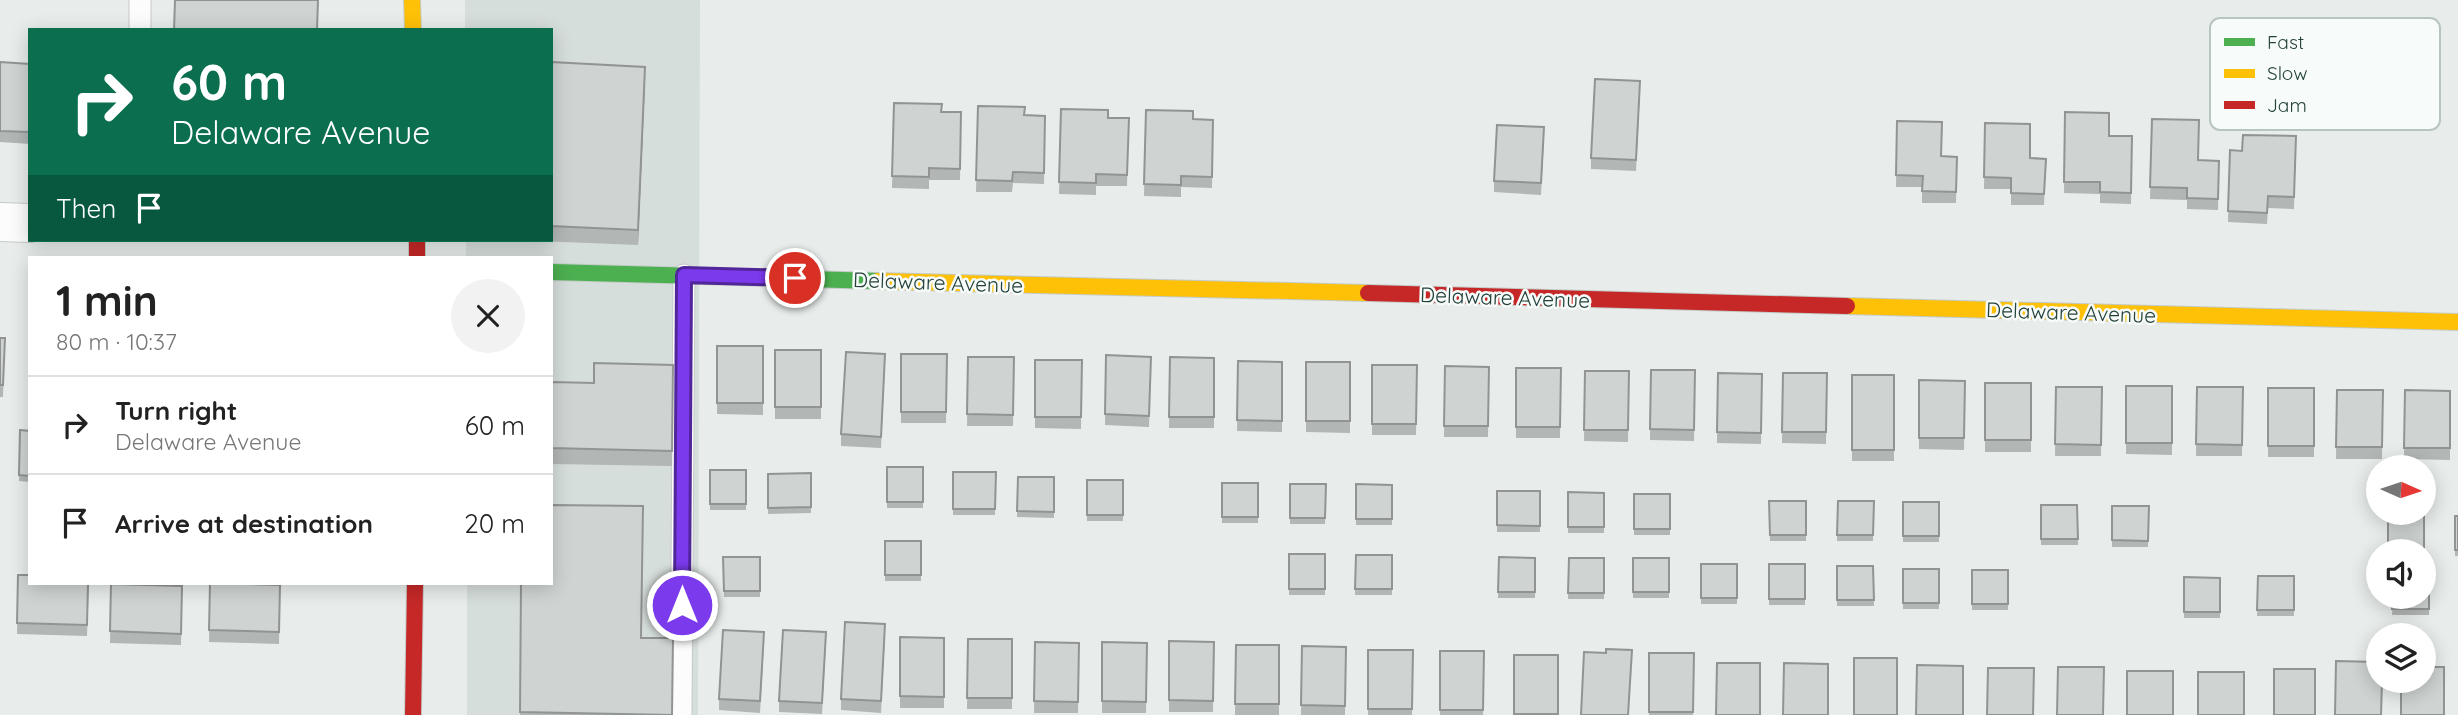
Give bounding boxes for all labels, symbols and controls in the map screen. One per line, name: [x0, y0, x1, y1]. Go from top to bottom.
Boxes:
legend: [2210, 18, 2440, 130]
text: Fast: [2267, 30, 2304, 54]
text: 60 m: [171, 51, 287, 112]
icon: right: [56, 56, 147, 147]
text: Slow: [2267, 61, 2308, 85]
text: Jam: [2267, 93, 2307, 117]
text: Delaware Avenue: [171, 112, 430, 152]
icon: arrive: [130, 189, 168, 227]
text: Then: [56, 192, 116, 225]
pin: [765, 248, 825, 308]
icon: arrive: [776, 259, 814, 297]
street label: Delaware Avenue: [852, 266, 1024, 298]
text: 1 min: [56, 274, 158, 327]
button: close: [451, 279, 525, 353]
street label: Delaware Avenue: [1419, 281, 1591, 313]
street label: Delaware Avenue: [1985, 296, 2157, 328]
text: 80 m · 10:37: [56, 327, 177, 356]
text: Turn right: [115, 394, 237, 427]
icon: right: [56, 406, 94, 444]
text: 60 m: [465, 409, 525, 442]
text: Delaware Avenue: [115, 427, 301, 456]
north arrow: [2366, 455, 2436, 525]
map controls: [2366, 455, 2436, 693]
icon: arrive: [56, 504, 94, 542]
text: Arrive at destination: [115, 507, 373, 540]
text: 20 m: [464, 507, 525, 540]
button: sound: [2366, 539, 2436, 609]
position arrow: [645, 568, 719, 642]
button: layers: [2366, 623, 2436, 693]

